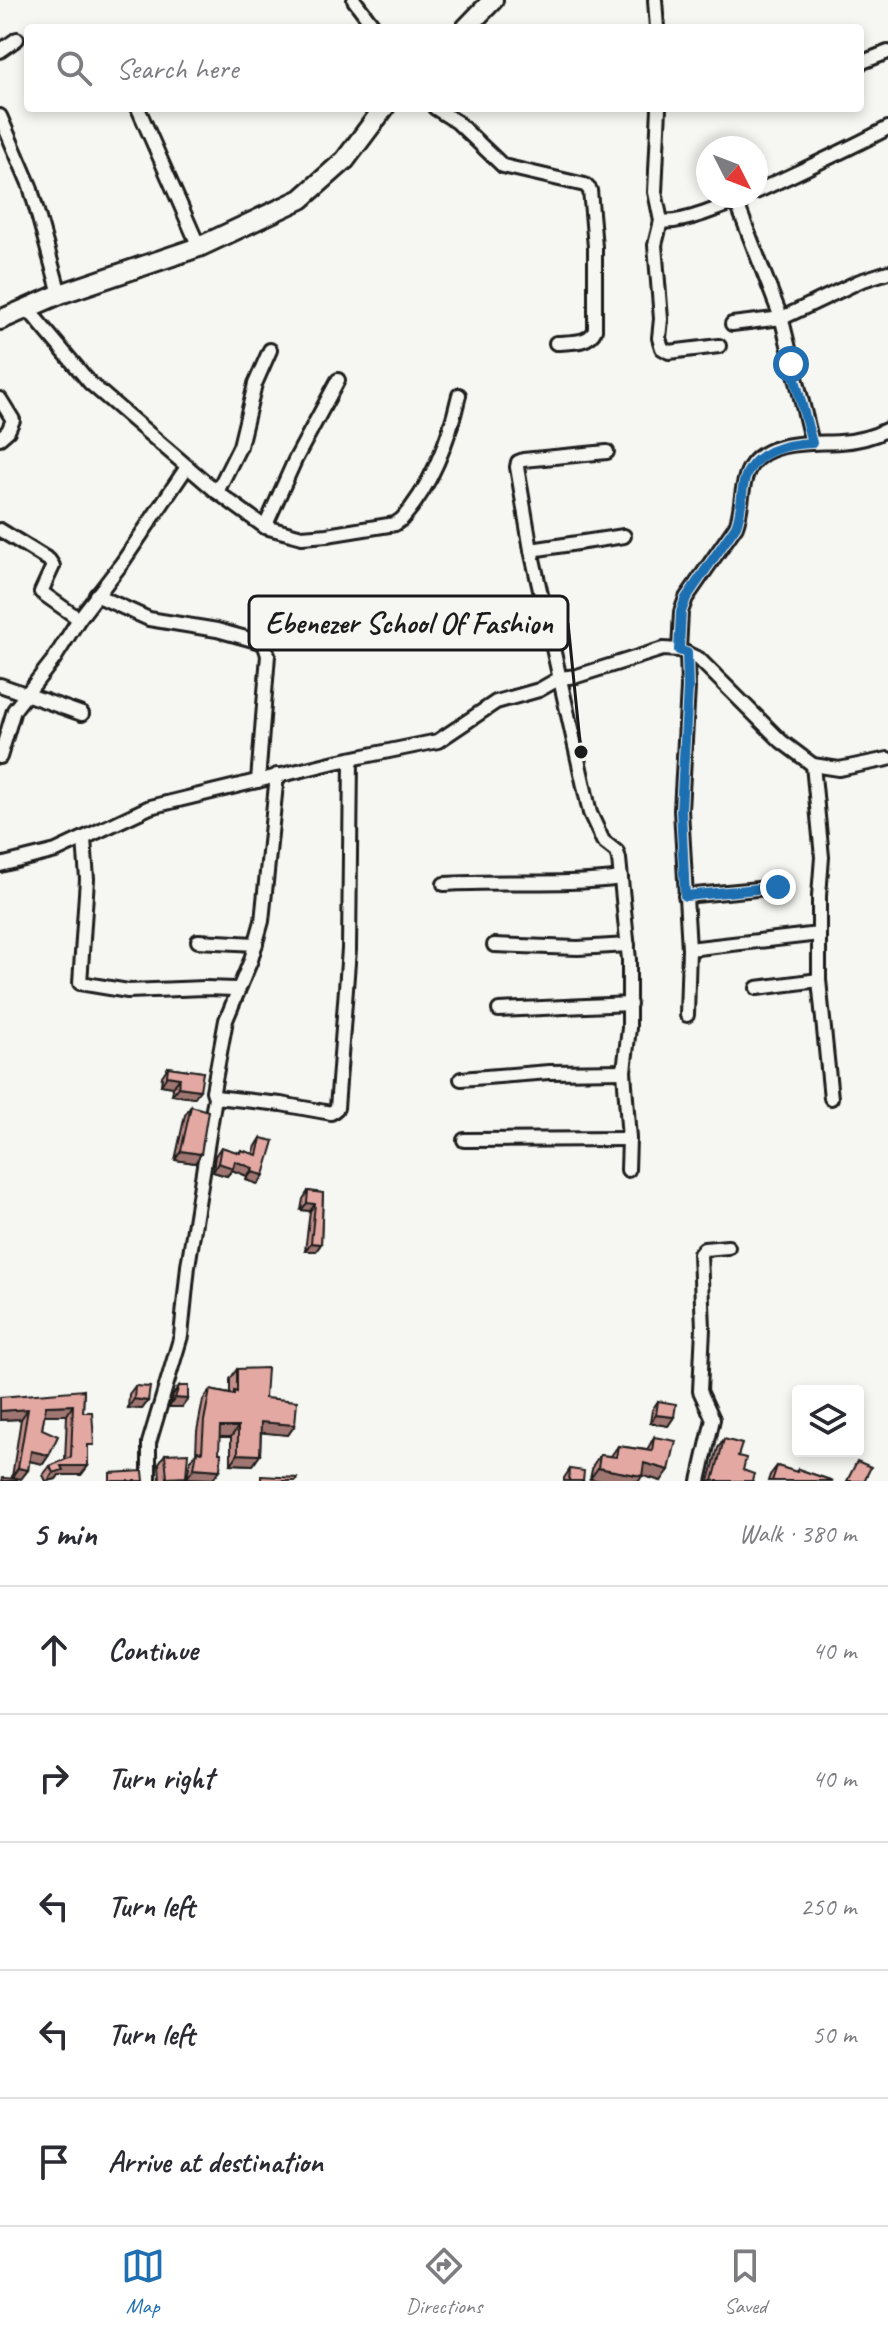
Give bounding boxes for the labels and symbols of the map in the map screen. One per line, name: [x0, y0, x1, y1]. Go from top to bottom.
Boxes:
north arrow: [696, 136, 768, 208]
route start: [773, 346, 809, 382]
callout: Ebenezer School Of Fashion: [249, 596, 568, 650]
text: Ebenezer School Of Fashion: [265, 604, 554, 642]
route end: [760, 869, 796, 905]

